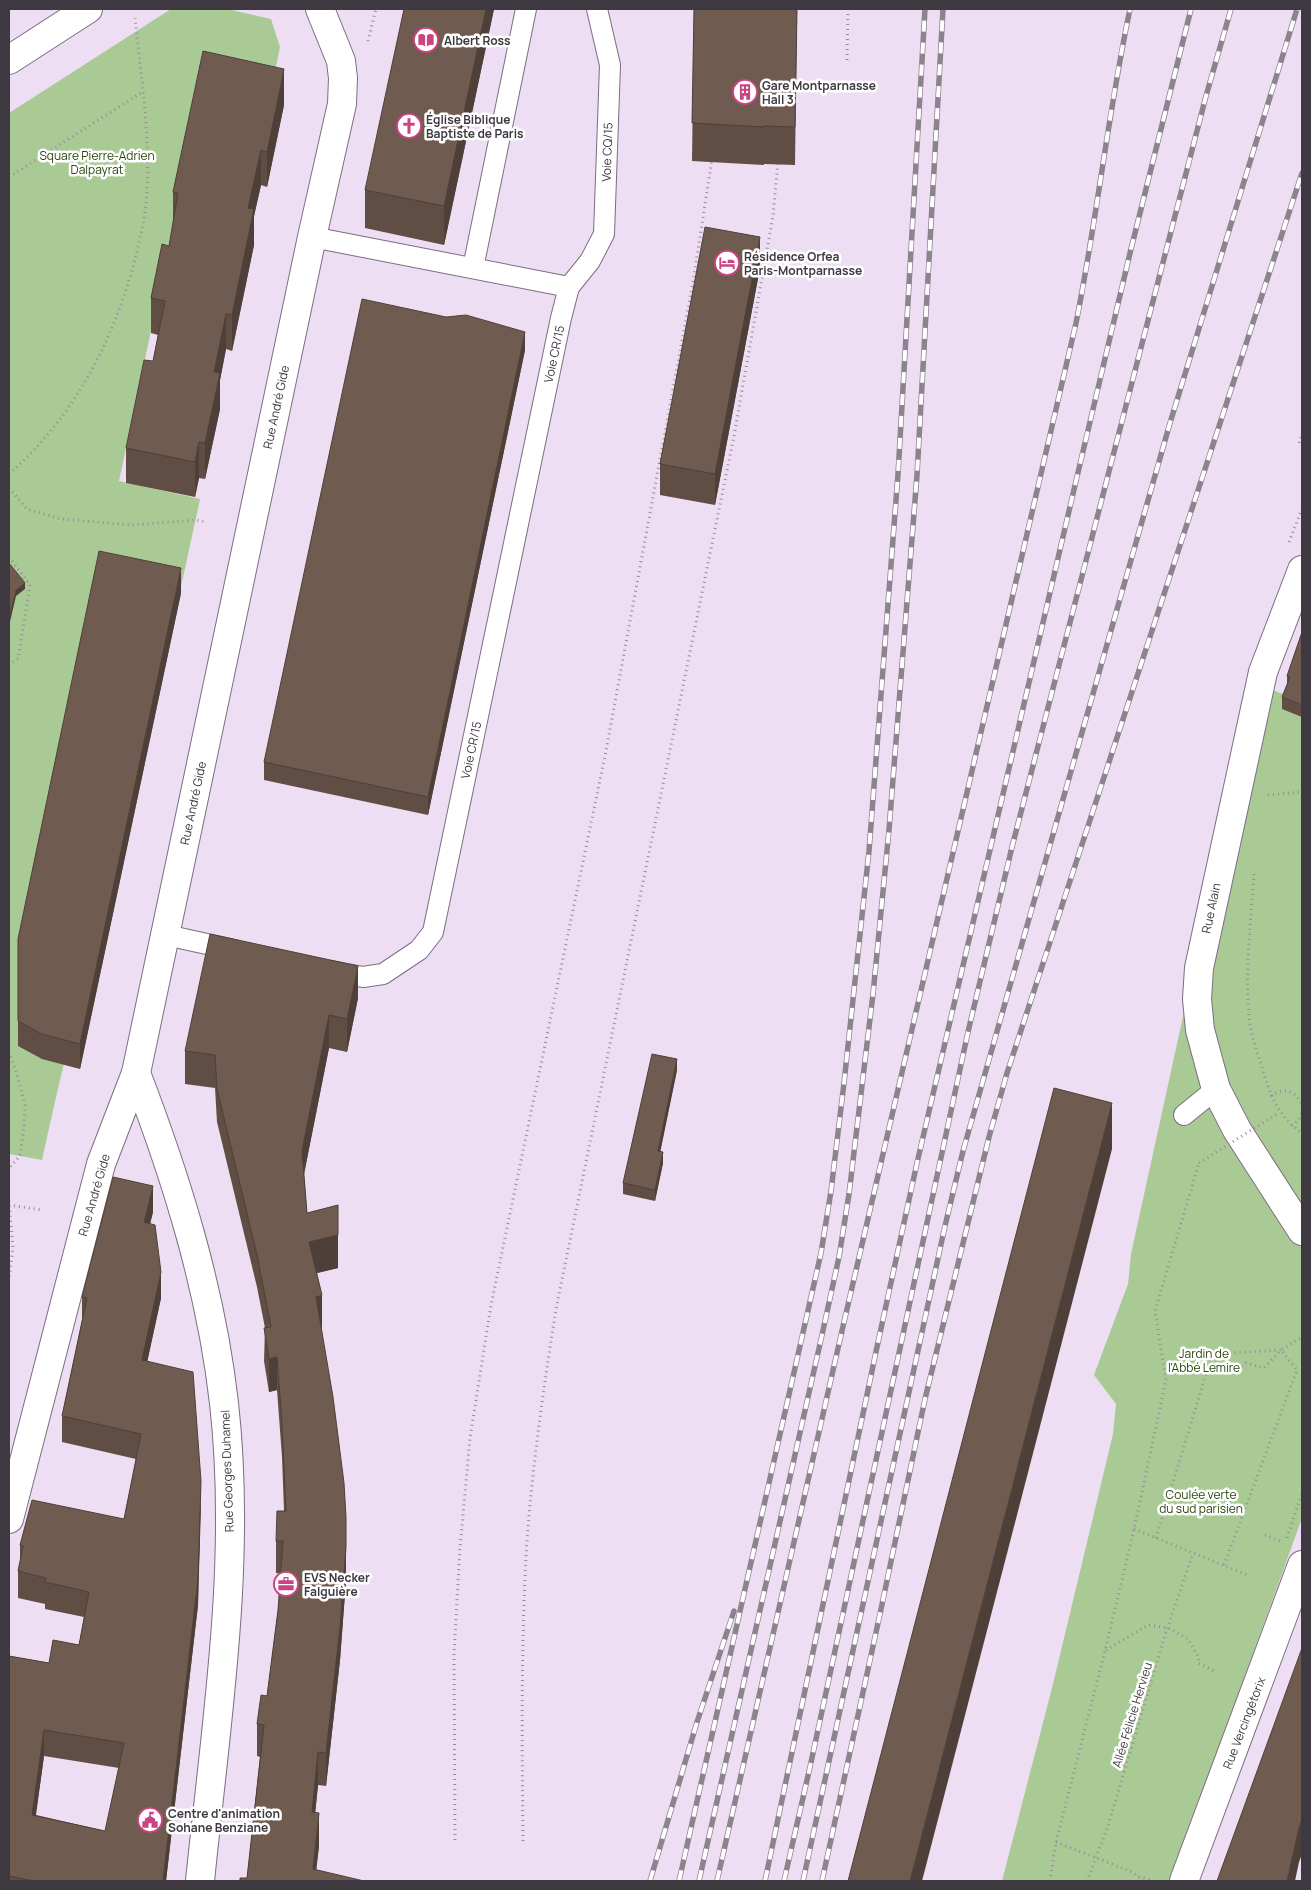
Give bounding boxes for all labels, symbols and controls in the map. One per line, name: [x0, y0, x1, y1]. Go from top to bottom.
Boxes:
library icon: Albert Ross: [413, 27, 439, 53]
place label: Albert Ross: [444, 32, 511, 49]
place label: Gare Montparnasse Hall 3: [762, 77, 876, 108]
building icon: Gare Montparnasse Hall 3: [732, 79, 758, 105]
place label: Église Biblique Baptiste de Paris: [426, 111, 524, 142]
church icon: Église Biblique Baptiste de Paris: [396, 113, 422, 139]
street label: Voie CQ/15: [597, 122, 617, 182]
park label: Square Pierre-Adrien Dalpayrat: [39, 147, 155, 178]
place label: Résidence Orfea Paris-Montparnasse: [744, 248, 862, 279]
hotel icon: Résidence Orfea Paris-Montparnasse: [714, 250, 740, 276]
street label: Voie CR/15: [540, 324, 568, 384]
street label: Rue André Gide: [259, 364, 293, 450]
street label: Voie CR/15: [457, 720, 485, 780]
street label: Rue André Gide: [176, 760, 210, 846]
street label: Rue Alain: [1197, 881, 1225, 935]
street label: Rue André Gide: [74, 1152, 114, 1238]
park label: Jardin de l'Abbé Lemire: [1168, 1345, 1240, 1376]
street label: Rue Georges Duhamel: [216, 1409, 238, 1533]
park label: Coulée verte du sud parisien: [1159, 1486, 1243, 1517]
place label: EVS Necker Falguière: [304, 1569, 370, 1600]
office icon: EVS Necker Falguière: [273, 1571, 299, 1597]
street label: Allée Félicie Hervieu: [1108, 1660, 1156, 1770]
street label: Rue Vercingétorix: [1219, 1674, 1270, 1772]
place label: Centre d'animation Sohane Benziane: [168, 1805, 280, 1836]
public building icon: Centre d'animation Sohane Benziane: [137, 1807, 163, 1833]

